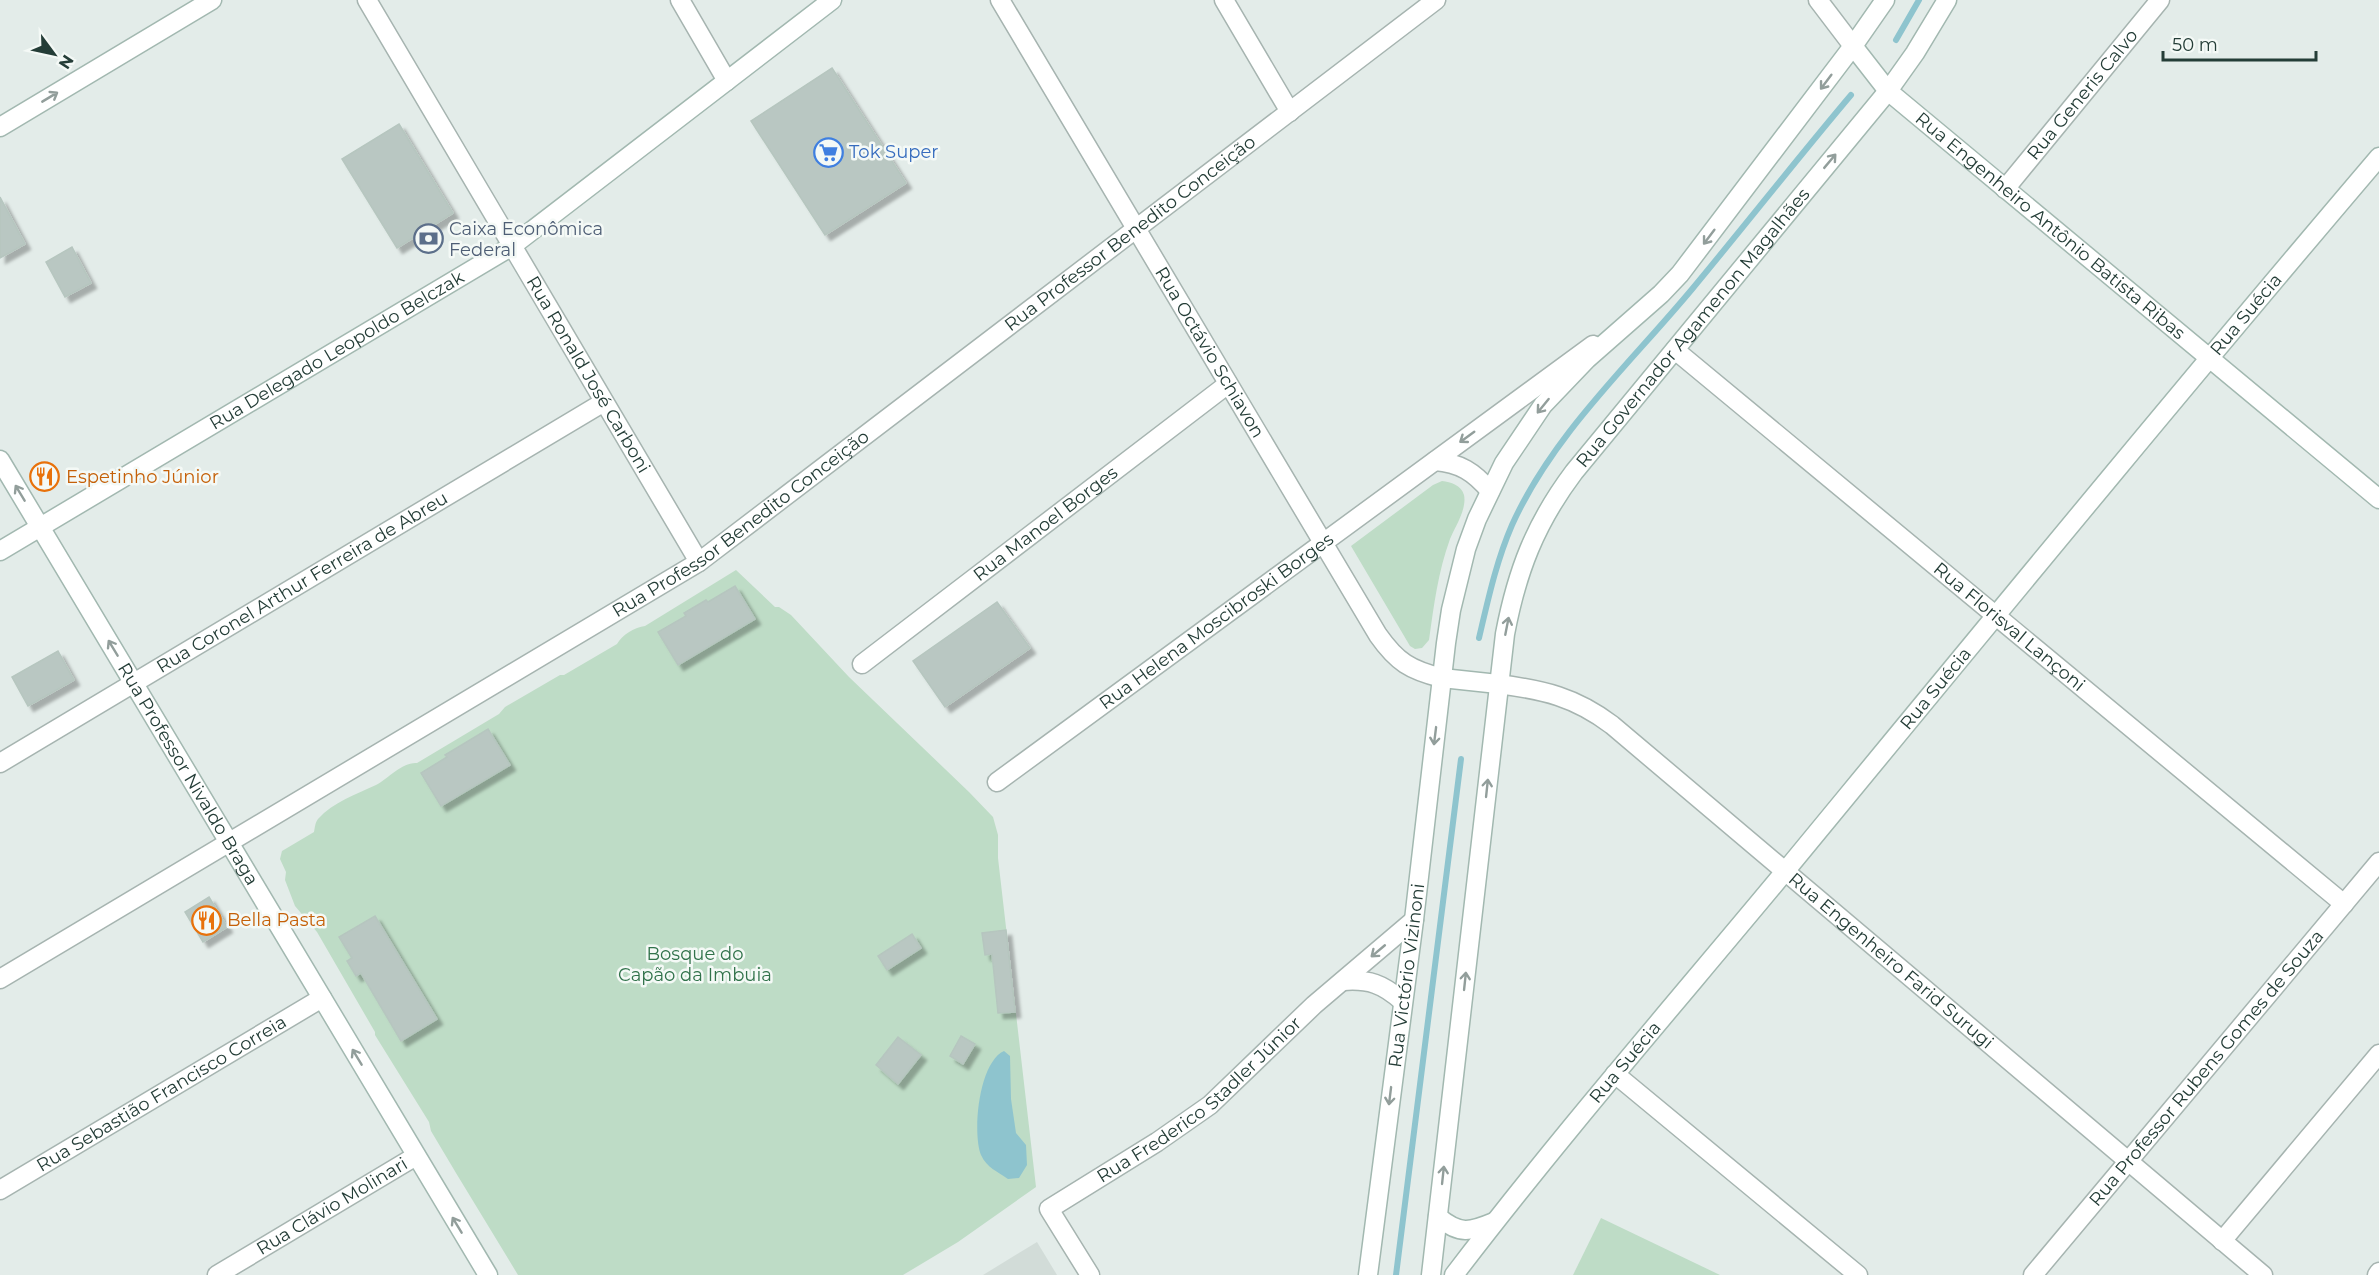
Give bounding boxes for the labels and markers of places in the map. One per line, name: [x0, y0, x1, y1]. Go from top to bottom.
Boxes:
supermarket icon: Tok Super: [812, 136, 844, 168]
place label: Tok Super: [849, 141, 939, 163]
place label: Caixa Econômica Federal: [449, 218, 603, 261]
bank icon: Caixa Econômica Federal: [412, 223, 444, 255]
restaurant icon: Espetinho Júnior: [29, 461, 61, 493]
place label: Espetinho Júnior: [66, 466, 219, 488]
restaurant icon: Bella Pasta: [190, 904, 222, 936]
place label: Bella Pasta: [227, 909, 326, 931]

